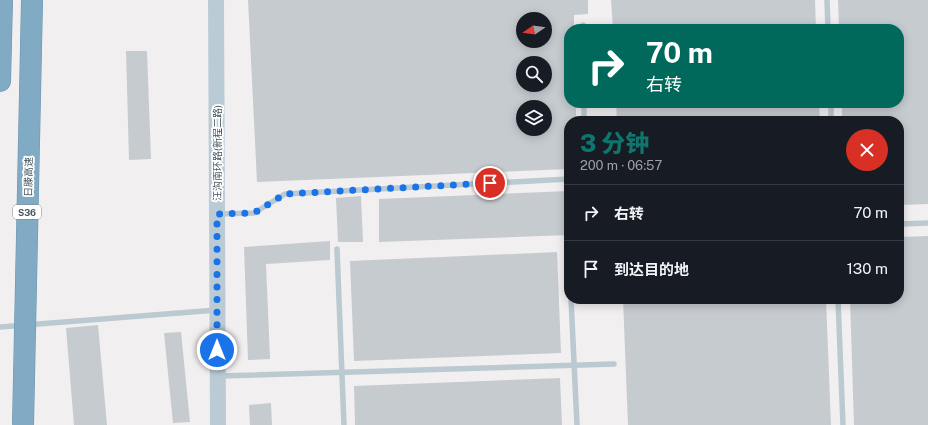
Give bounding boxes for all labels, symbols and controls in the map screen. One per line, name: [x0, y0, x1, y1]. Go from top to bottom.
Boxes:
north arrow: [516, 12, 552, 48]
map controls: [516, 12, 552, 136]
text: 70 m: [646, 36, 713, 69]
icon: right: [580, 40, 632, 92]
button: search: [516, 56, 552, 92]
text: 右转: [646, 74, 682, 95]
button: layers: [516, 100, 552, 136]
street label: 汪沟南环路(新程二路): [211, 105, 223, 201]
text: 3 分钟: [580, 129, 650, 157]
button: close: [846, 129, 888, 171]
street label: 日滕高速: [22, 157, 34, 197]
text: 200 m · 06:57: [580, 158, 662, 173]
pin: [473, 166, 507, 200]
icon: arrive: [479, 172, 501, 194]
icon: right: [580, 202, 602, 224]
text: 70 m: [853, 204, 888, 221]
road number: S36: [13, 205, 41, 219]
text: 右转: [614, 205, 644, 222]
icon: arrive: [580, 258, 602, 280]
text: 130 m: [847, 260, 888, 277]
text: 到达目的地: [614, 261, 689, 278]
position arrow: [196, 329, 238, 371]

